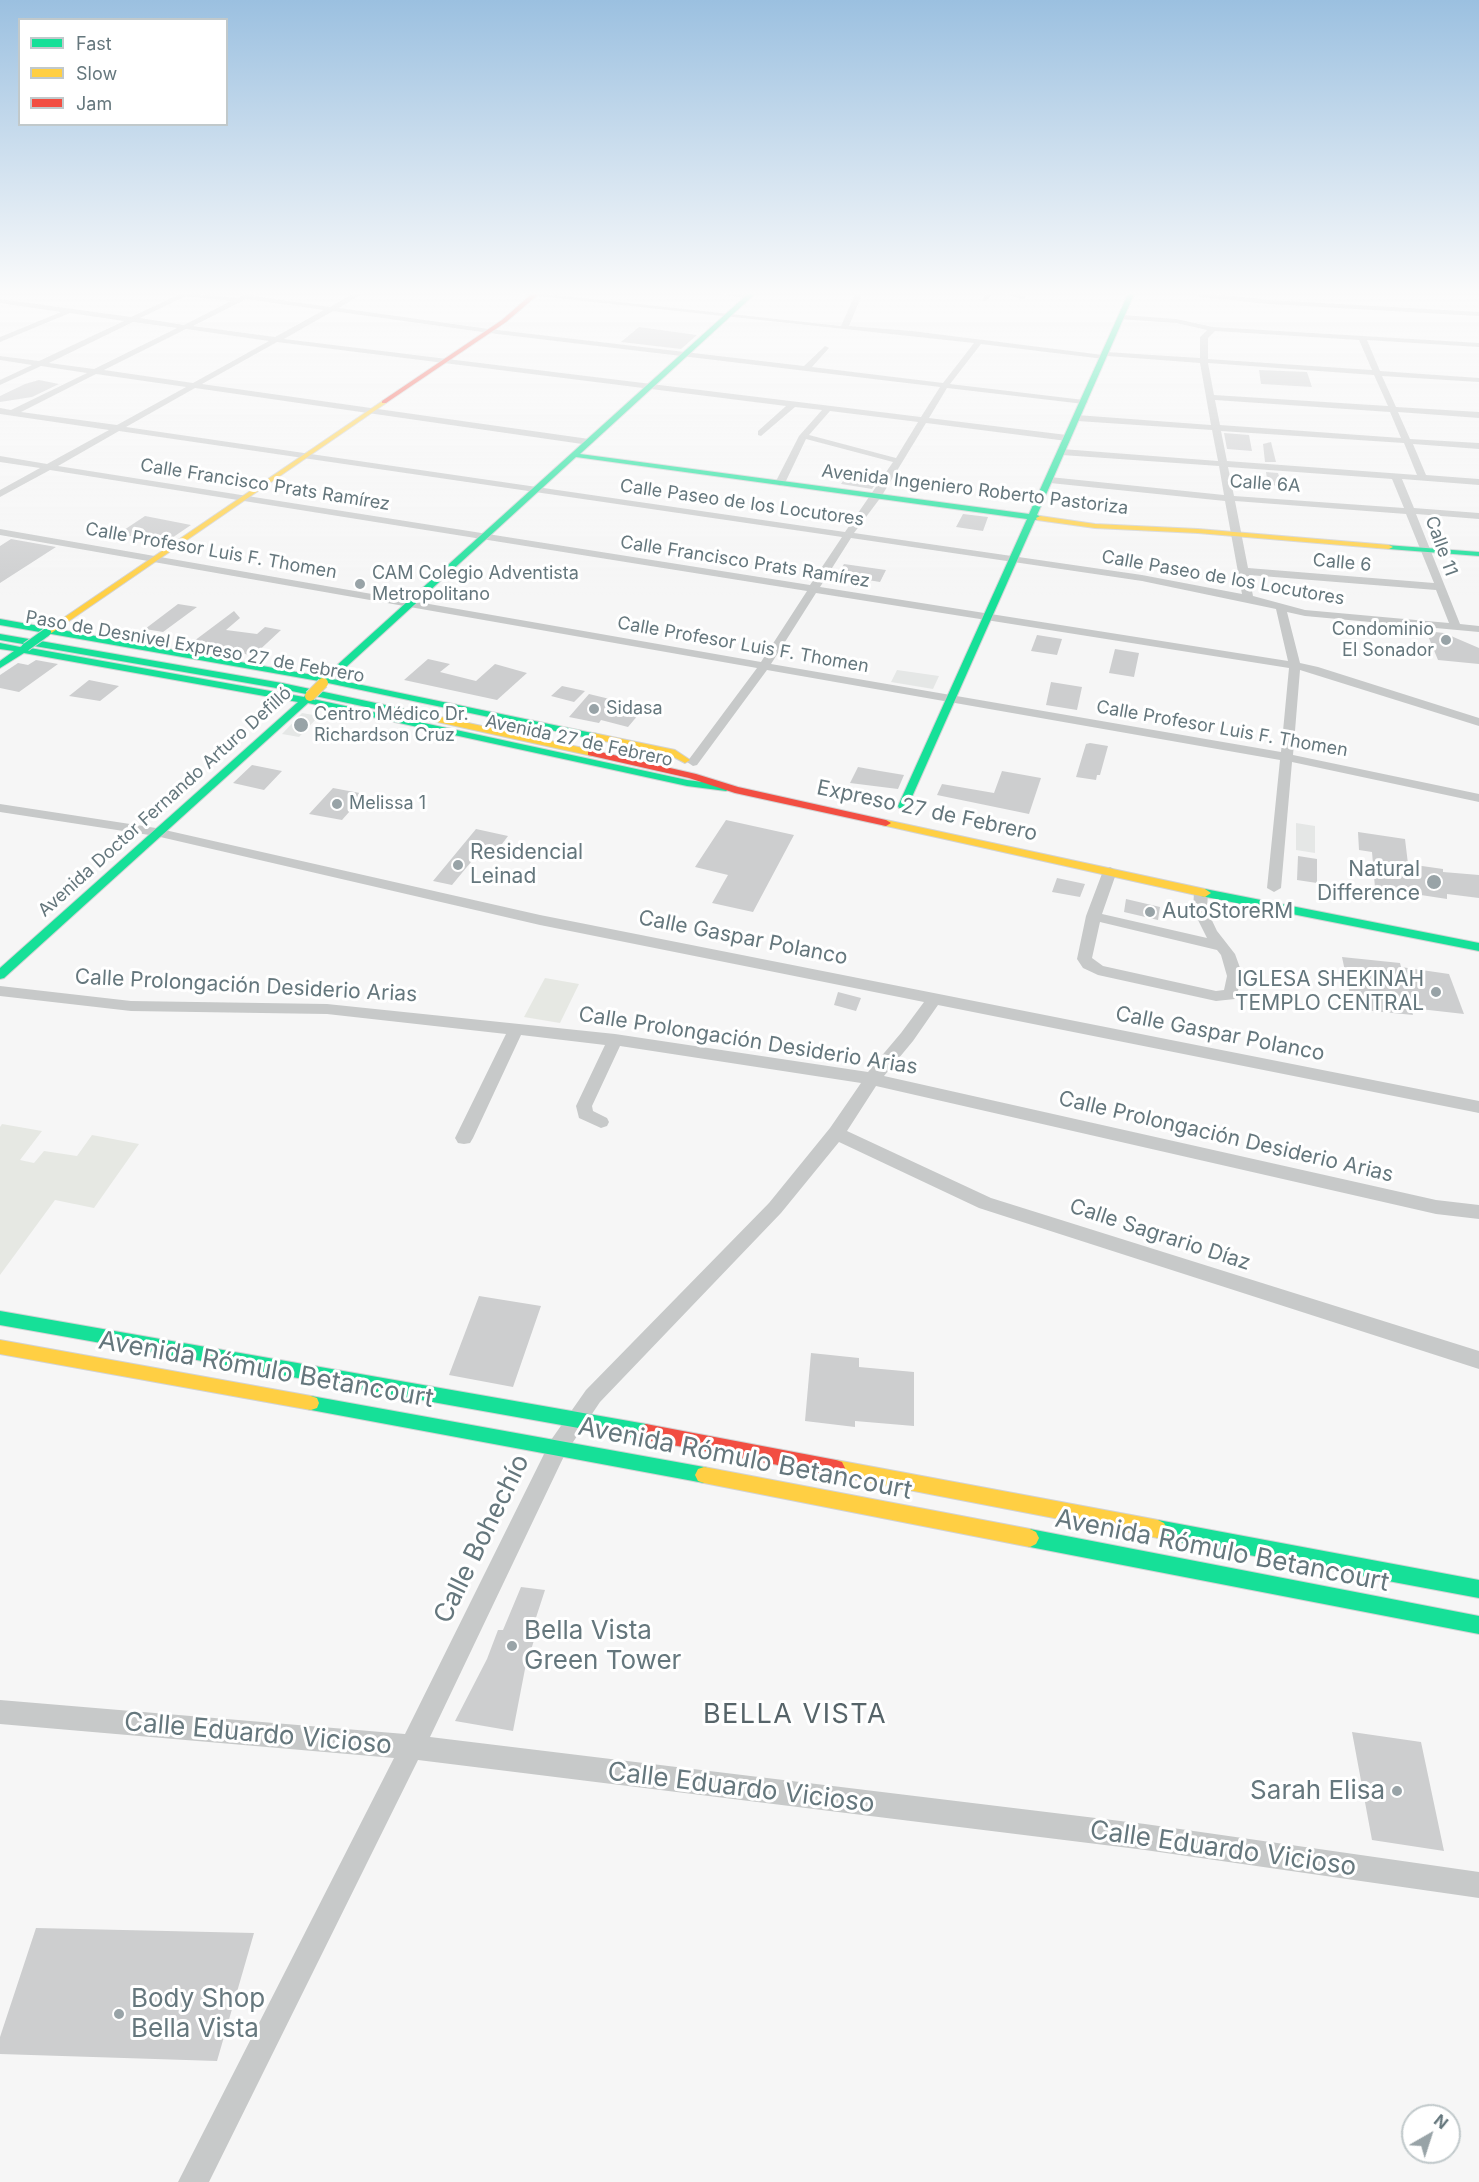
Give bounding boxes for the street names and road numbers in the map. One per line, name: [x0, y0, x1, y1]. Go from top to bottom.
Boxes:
street label: Calle Francisco Prats Ramírez: [139, 455, 391, 515]
street label: Avenida Ingeniero Roberto Pastoriza: [820, 460, 1130, 520]
street label: Calle 6A: [1229, 471, 1301, 497]
street label: Calle Paseo de los Locutores: [619, 475, 865, 531]
street label: Calle 11: [1420, 513, 1462, 579]
street label: Calle Profesor Luis F. Thomen: [84, 518, 338, 584]
street label: Calle Francisco Prats Ramírez: [619, 532, 871, 592]
street label: Calle Paseo de los Locutores: [1100, 546, 1346, 610]
street label: Calle 6: [1312, 550, 1372, 576]
street label: Paso de Desnivel Expreso 27 de Febrero: [24, 607, 366, 687]
street label: Calle Profesor Luis F. Thomen: [616, 612, 870, 678]
street label: Avenida Doctor Fernando Arturo Defilló: [34, 683, 296, 921]
street label: Calle Profesor Luis F. Thomen: [1095, 696, 1349, 762]
street label: Avenida 27 de Febrero: [483, 711, 675, 771]
street label: Expreso 27 de Febrero: [815, 775, 1039, 847]
street label: Calle Gaspar Polanco: [636, 905, 850, 971]
street label: Calle Prolongación Desiderio Arias: [74, 964, 418, 1008]
street label: Calle Gaspar Polanco: [1113, 1001, 1327, 1067]
street label: Calle Prolongación Desiderio Arias: [577, 1002, 919, 1080]
street label: Calle Prolongación Desiderio Arias: [1056, 1086, 1396, 1188]
street label: Calle Sagrario Díaz: [1066, 1194, 1254, 1276]
street label: Avenida Rómulo Betancourt: [96, 1325, 436, 1415]
street label: Avenida Rómulo Betancourt: [575, 1411, 915, 1507]
street label: Calle Bohechío: [428, 1450, 536, 1628]
street label: Avenida Rómulo Betancourt: [1052, 1503, 1392, 1599]
street label: Calle Eduardo Vicioso: [123, 1707, 393, 1761]
street label: Calle Eduardo Vicioso: [606, 1756, 876, 1820]
street label: Calle Eduardo Vicioso: [1088, 1815, 1358, 1883]

